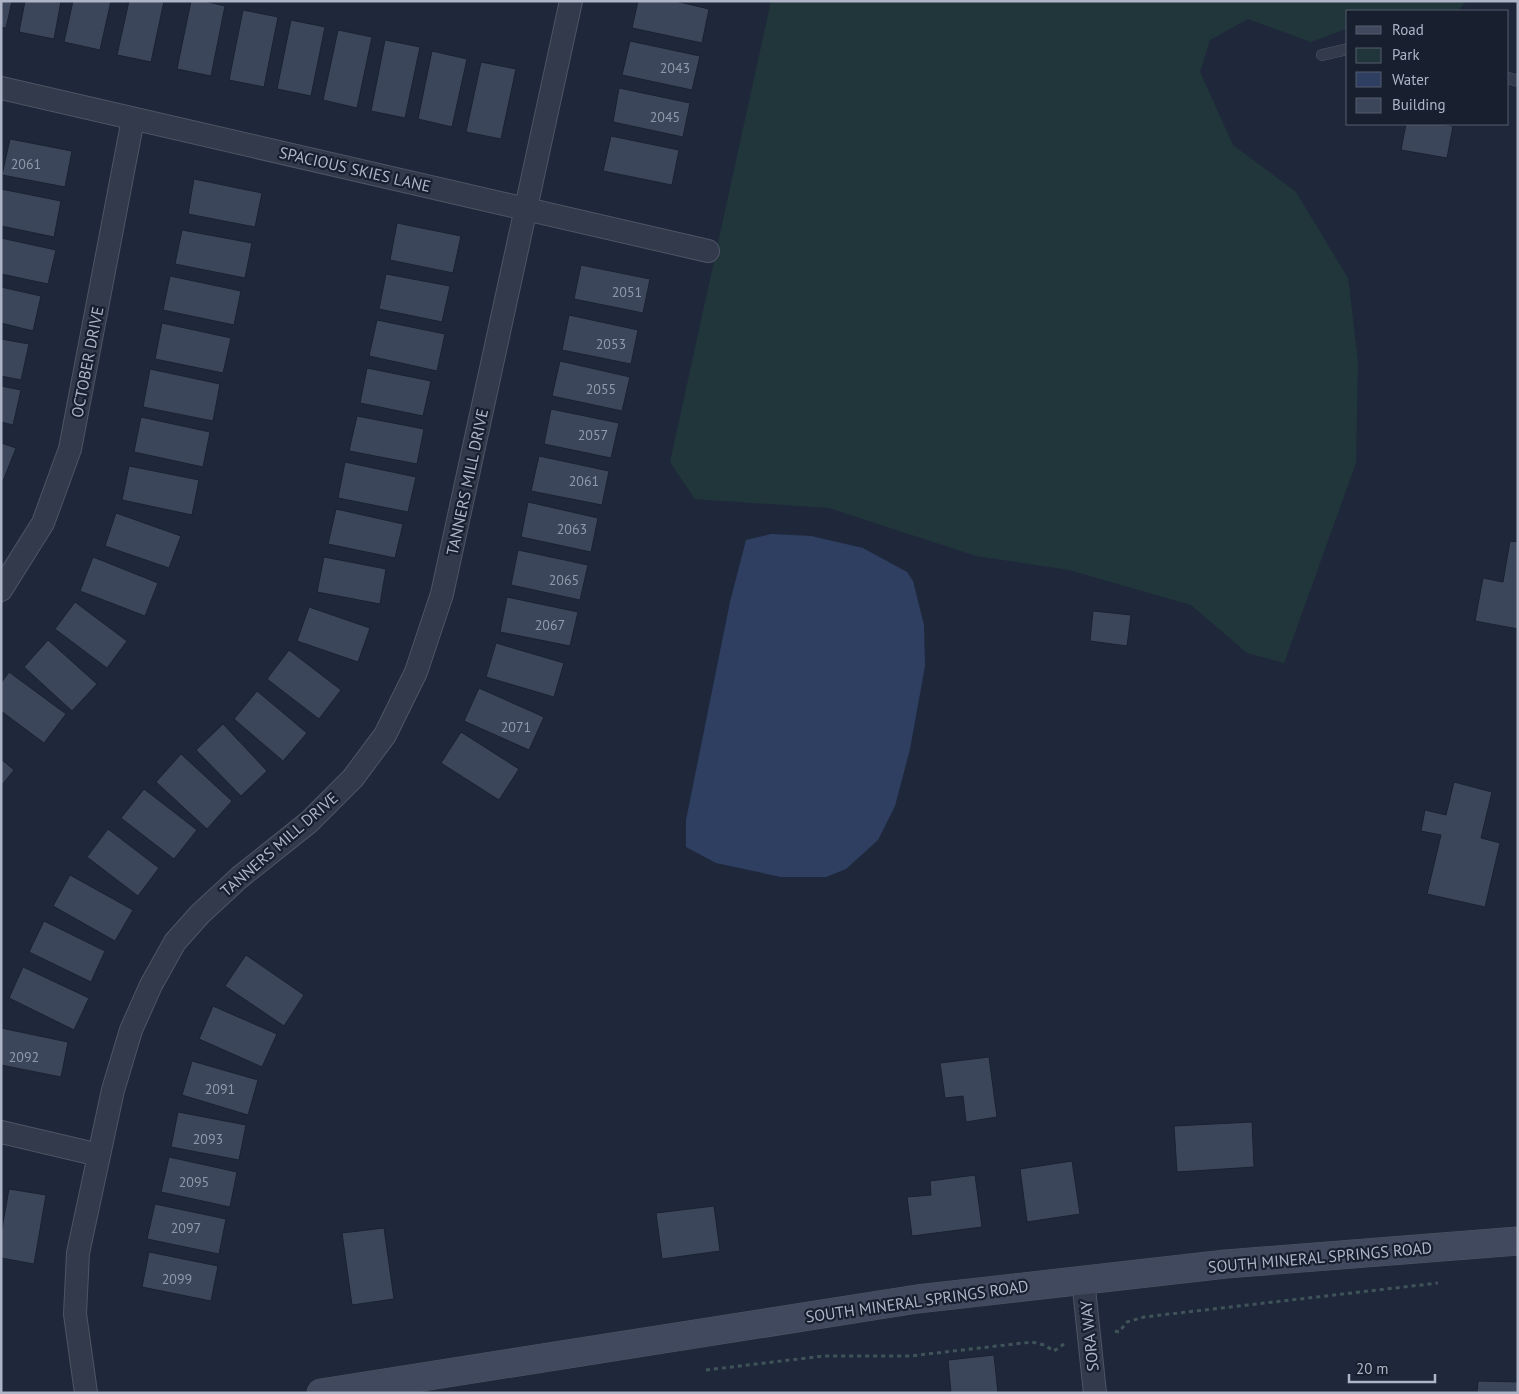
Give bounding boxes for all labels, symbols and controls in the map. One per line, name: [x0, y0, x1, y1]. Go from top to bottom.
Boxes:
legend: [1346, 10, 1509, 125]
text: Road: [1392, 20, 1424, 39]
text: Park: [1392, 45, 1420, 64]
house number: 2043: [660, 59, 690, 77]
text: Water: [1392, 70, 1429, 89]
text: Building: [1392, 95, 1446, 114]
house number: 2045: [650, 108, 680, 126]
street label: SPACIOUS SKIES LANE: [277, 142, 433, 196]
house number: 2061: [11, 155, 41, 173]
house number: 2051: [612, 283, 642, 301]
street label: OCTOBER DRIVE: [66, 305, 108, 419]
house number: 2053: [596, 335, 626, 353]
house number: 2055: [586, 380, 616, 398]
street label: TANNERS MILL DRIVE: [442, 407, 492, 557]
house number: 2057: [578, 426, 608, 444]
house number: 2061: [569, 472, 599, 490]
house number: 2063: [557, 520, 587, 538]
house number: 2065: [549, 571, 579, 589]
house number: 2067: [535, 616, 565, 634]
house number: 2071: [501, 718, 531, 736]
street label: TANNERS MILL DRIVE: [216, 787, 342, 901]
house number: 2092: [9, 1048, 39, 1066]
house number: 2091: [205, 1080, 235, 1098]
house number: 2093: [193, 1130, 223, 1148]
house number: 2095: [179, 1173, 209, 1191]
house number: 2097: [171, 1219, 201, 1237]
street label: SOUTH MINERAL SPRINGS ROAD: [1207, 1237, 1433, 1277]
house number: 2099: [162, 1270, 192, 1288]
street label: SOUTH MINERAL SPRINGS ROAD: [804, 1275, 1030, 1327]
street label: SORA WAY: [1075, 1299, 1103, 1372]
scale bar: [1349, 1352, 1435, 1384]
text: 20 m: [1356, 1359, 1389, 1378]

